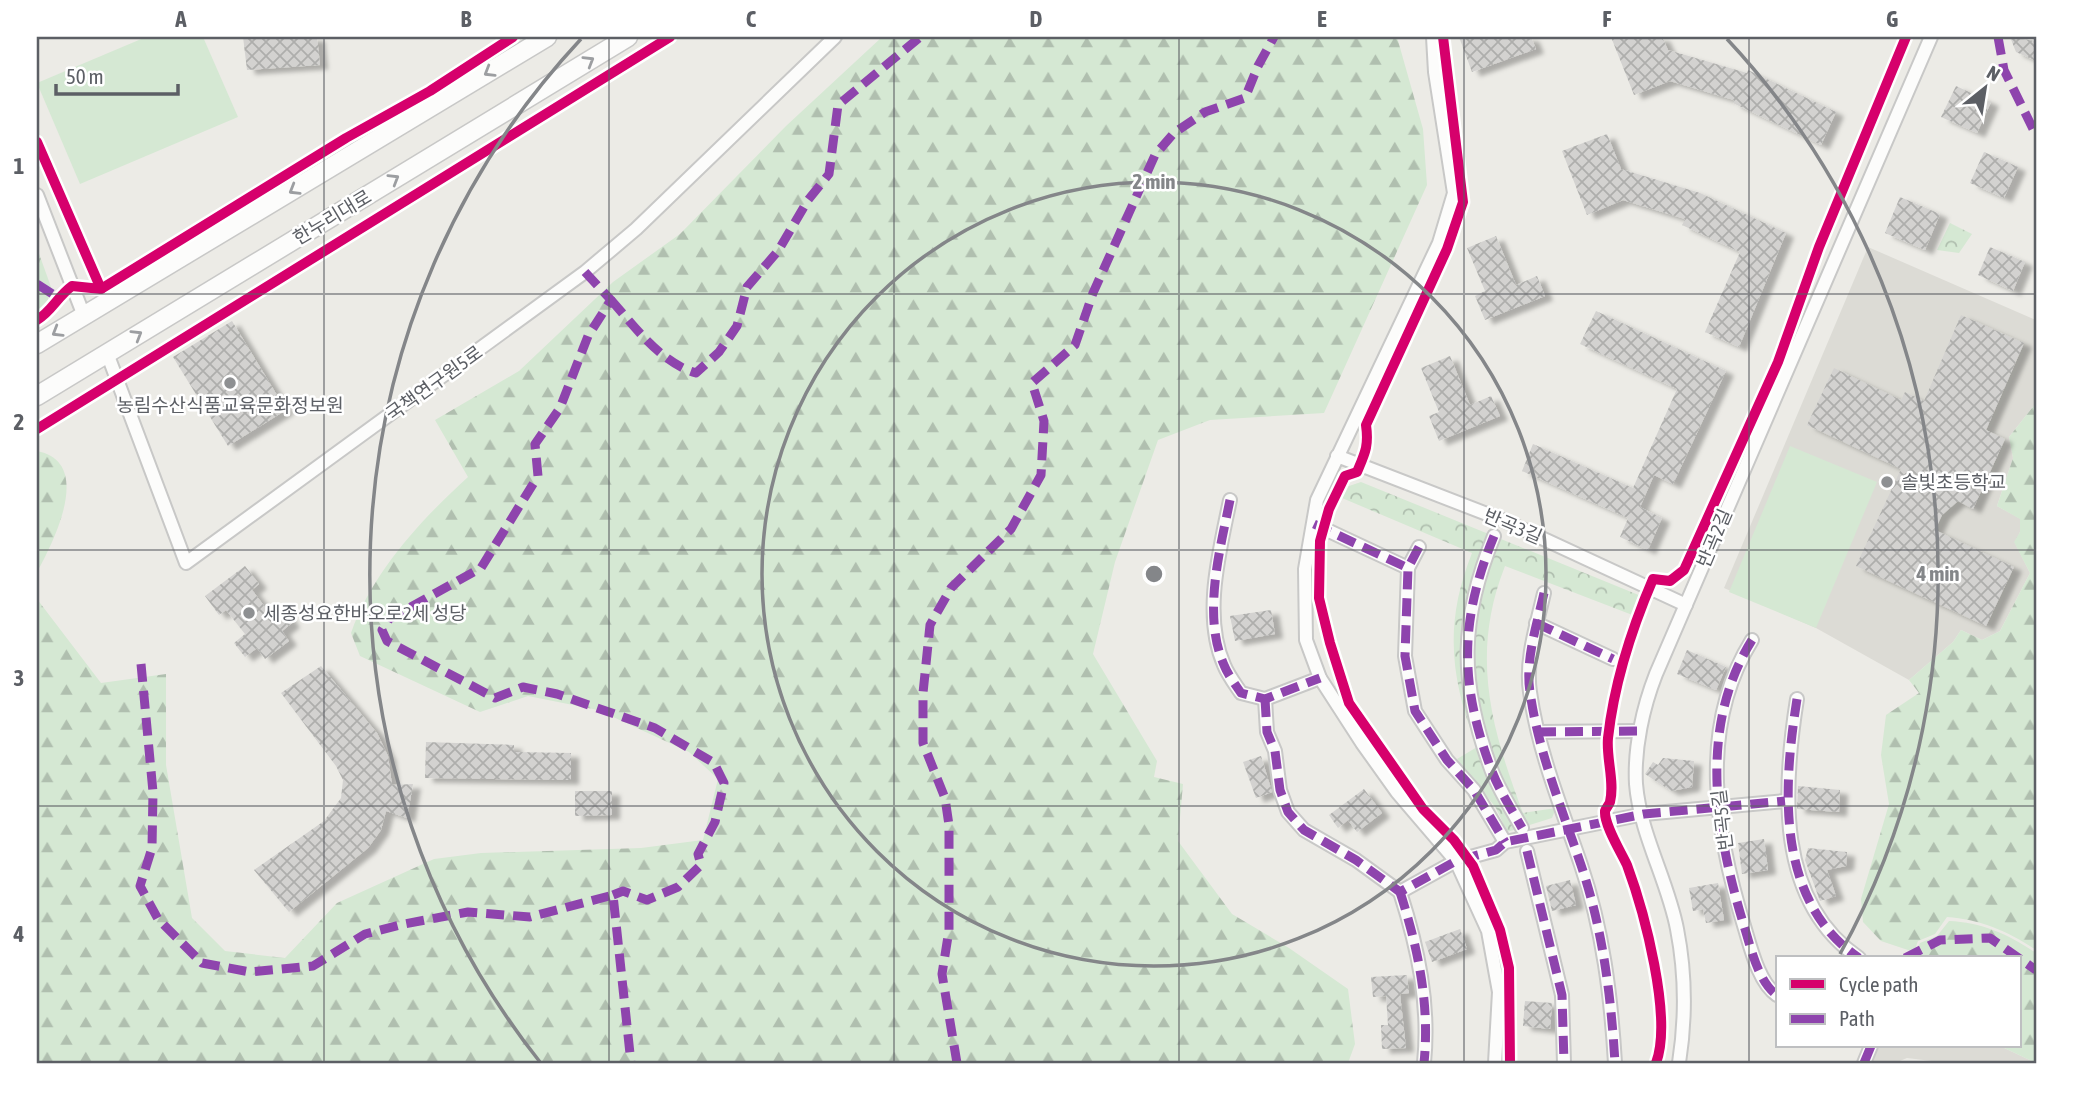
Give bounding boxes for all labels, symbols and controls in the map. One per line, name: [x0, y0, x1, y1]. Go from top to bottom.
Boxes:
text: A: [174, 6, 187, 32]
text: B: [461, 6, 472, 32]
text: C: [746, 6, 757, 32]
text: D: [1030, 6, 1043, 32]
text: E: [1317, 6, 1327, 32]
text: F: [1602, 6, 1612, 32]
text: G: [1886, 6, 1898, 32]
scale bar: [56, 52, 178, 96]
north arrow: [1951, 52, 2021, 122]
one-way arrow: [581, 56, 594, 69]
text: N: [1983, 61, 2004, 86]
text: 50 m: [66, 64, 104, 88]
one-way arrow: [483, 64, 496, 77]
text: 1: [14, 153, 25, 179]
text: 2 min: [1133, 169, 1175, 193]
one-way arrow: [387, 175, 400, 188]
one-way arrow: [288, 181, 301, 194]
street label: 한누리대로: [289, 185, 375, 249]
one-way arrow: [51, 324, 64, 337]
one-way arrow: [130, 331, 143, 344]
street label: 국책연구원5로: [381, 341, 487, 425]
marker: 농림수산식품교육문화정보원: [222, 375, 238, 391]
place label: 농림수산식품교육문화정보원: [116, 394, 344, 416]
text: 2: [14, 409, 24, 435]
place label: 솔빛초등학교: [1901, 471, 2006, 493]
marker: 솔빛초등학교: [1879, 474, 1895, 490]
street label: 반곡3길: [1480, 504, 1546, 548]
street label: 반곡2길: [1692, 505, 1736, 571]
text: 4 min: [1916, 561, 1959, 585]
centre of rings: [1142, 562, 1166, 586]
place label: 세종성요한바오로2세 성당: [263, 602, 467, 624]
marker: 세종성요한바오로2세 성당: [241, 605, 257, 621]
text: 3: [14, 665, 24, 691]
street label: 반곡5길: [1707, 788, 1737, 852]
text: 4: [13, 921, 25, 947]
legend: [1776, 956, 2021, 1048]
text: Cycle path: [1839, 972, 1918, 996]
text: Path: [1839, 1006, 1875, 1030]

